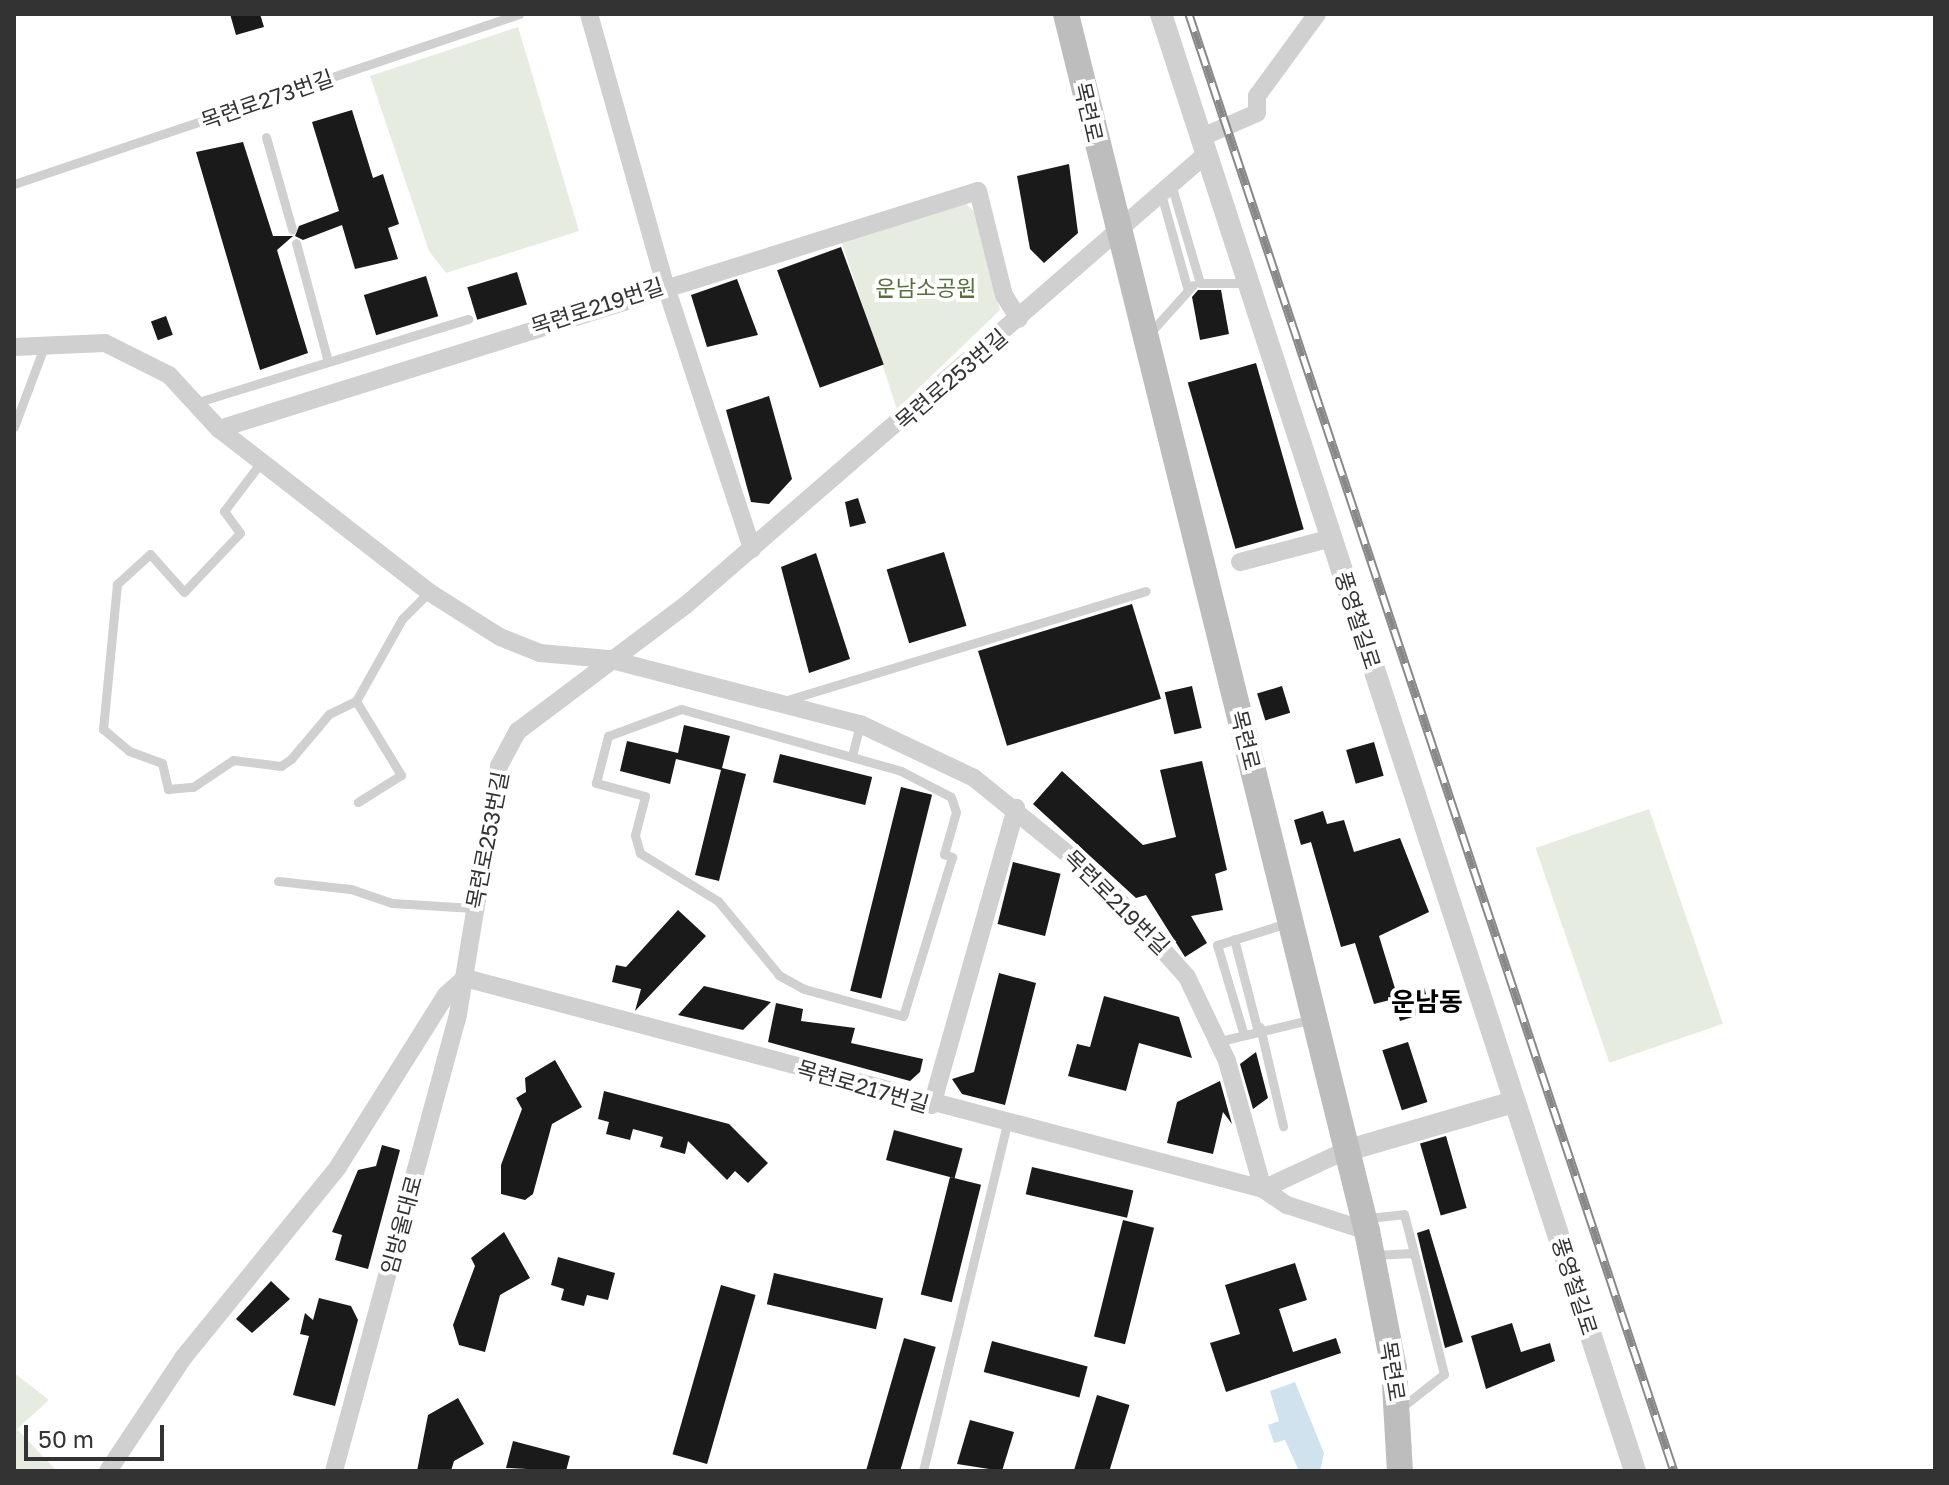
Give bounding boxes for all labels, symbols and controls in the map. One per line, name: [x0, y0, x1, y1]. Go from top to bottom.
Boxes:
street label: 목련로273번길: [197, 64, 337, 134]
street label: 목련로: [1069, 79, 1109, 145]
street label: 목련로219번길: [527, 272, 667, 340]
park label: 운남소공원: [875, 275, 977, 301]
street label: 목련로253번길: [890, 323, 1012, 435]
street label: 풍영철길로: [1330, 568, 1386, 672]
street label: 목련로: [1226, 707, 1266, 773]
street label: 목련로253번길: [461, 769, 513, 911]
street label: 목련로219번길: [1059, 844, 1175, 960]
district label: 운남동: [1391, 986, 1463, 1018]
street label: 목련로217번길: [794, 1055, 932, 1117]
street label: 임방울대로: [375, 1173, 427, 1277]
street label: 풍영철길로: [1547, 1234, 1603, 1338]
street label: 목련로: [1375, 1339, 1411, 1403]
scale bar: [28, 1409, 168, 1459]
text: 50 m: [38, 1424, 94, 1453]

